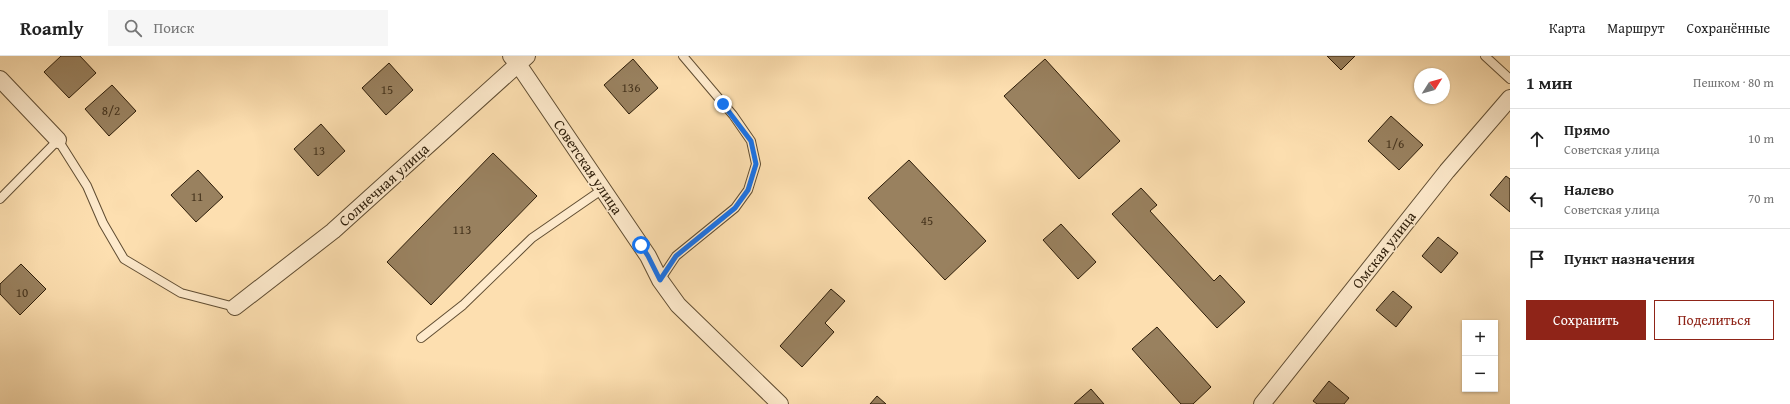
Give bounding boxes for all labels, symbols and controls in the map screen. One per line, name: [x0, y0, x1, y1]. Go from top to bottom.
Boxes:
search box: [108, 10, 388, 46]
text: Roamly: [20, 14, 84, 42]
icon: search: [122, 17, 144, 39]
text: Поиск: [154, 17, 194, 38]
text: Карта: [1549, 18, 1585, 38]
text: Маршрут: [1607, 18, 1665, 38]
text: Сохранённые: [1687, 18, 1770, 38]
north arrow: [1414, 68, 1450, 104]
text: 1 мин: [1526, 70, 1572, 95]
text: Пешком · 80 m: [1693, 73, 1774, 92]
house number: 136: [622, 78, 640, 97]
house number: 15: [381, 80, 393, 99]
route end: [714, 95, 732, 113]
house number: 8/2: [102, 101, 120, 120]
street label: Советская улица: [549, 115, 628, 219]
text: Прямо: [1564, 119, 1610, 140]
icon: ahead: [1526, 128, 1548, 150]
text: 10 m: [1748, 129, 1774, 148]
house number: 1/6: [1386, 134, 1404, 153]
street label: Солнечная улица: [334, 138, 434, 231]
text: Советская улица: [1564, 140, 1660, 159]
house number: 13: [313, 141, 325, 160]
text: Налево: [1564, 179, 1614, 200]
house number: 11: [191, 187, 203, 206]
icon: left: [1526, 188, 1548, 210]
text: 70 m: [1748, 189, 1774, 208]
text: Советская улица: [1564, 200, 1660, 219]
street label: Омская улица: [1347, 206, 1421, 293]
house number: 45: [921, 211, 933, 230]
house number: 113: [453, 220, 471, 239]
route start: [632, 236, 650, 254]
icon: arrive: [1526, 248, 1548, 270]
text: Пункт назначения: [1564, 248, 1695, 269]
house number: 10: [16, 283, 28, 302]
button: Сохранить: [1526, 300, 1646, 340]
button: Поделиться: [1654, 300, 1774, 340]
map controls: [1462, 320, 1498, 392]
button: +: [1462, 320, 1498, 356]
button: −: [1462, 356, 1498, 392]

